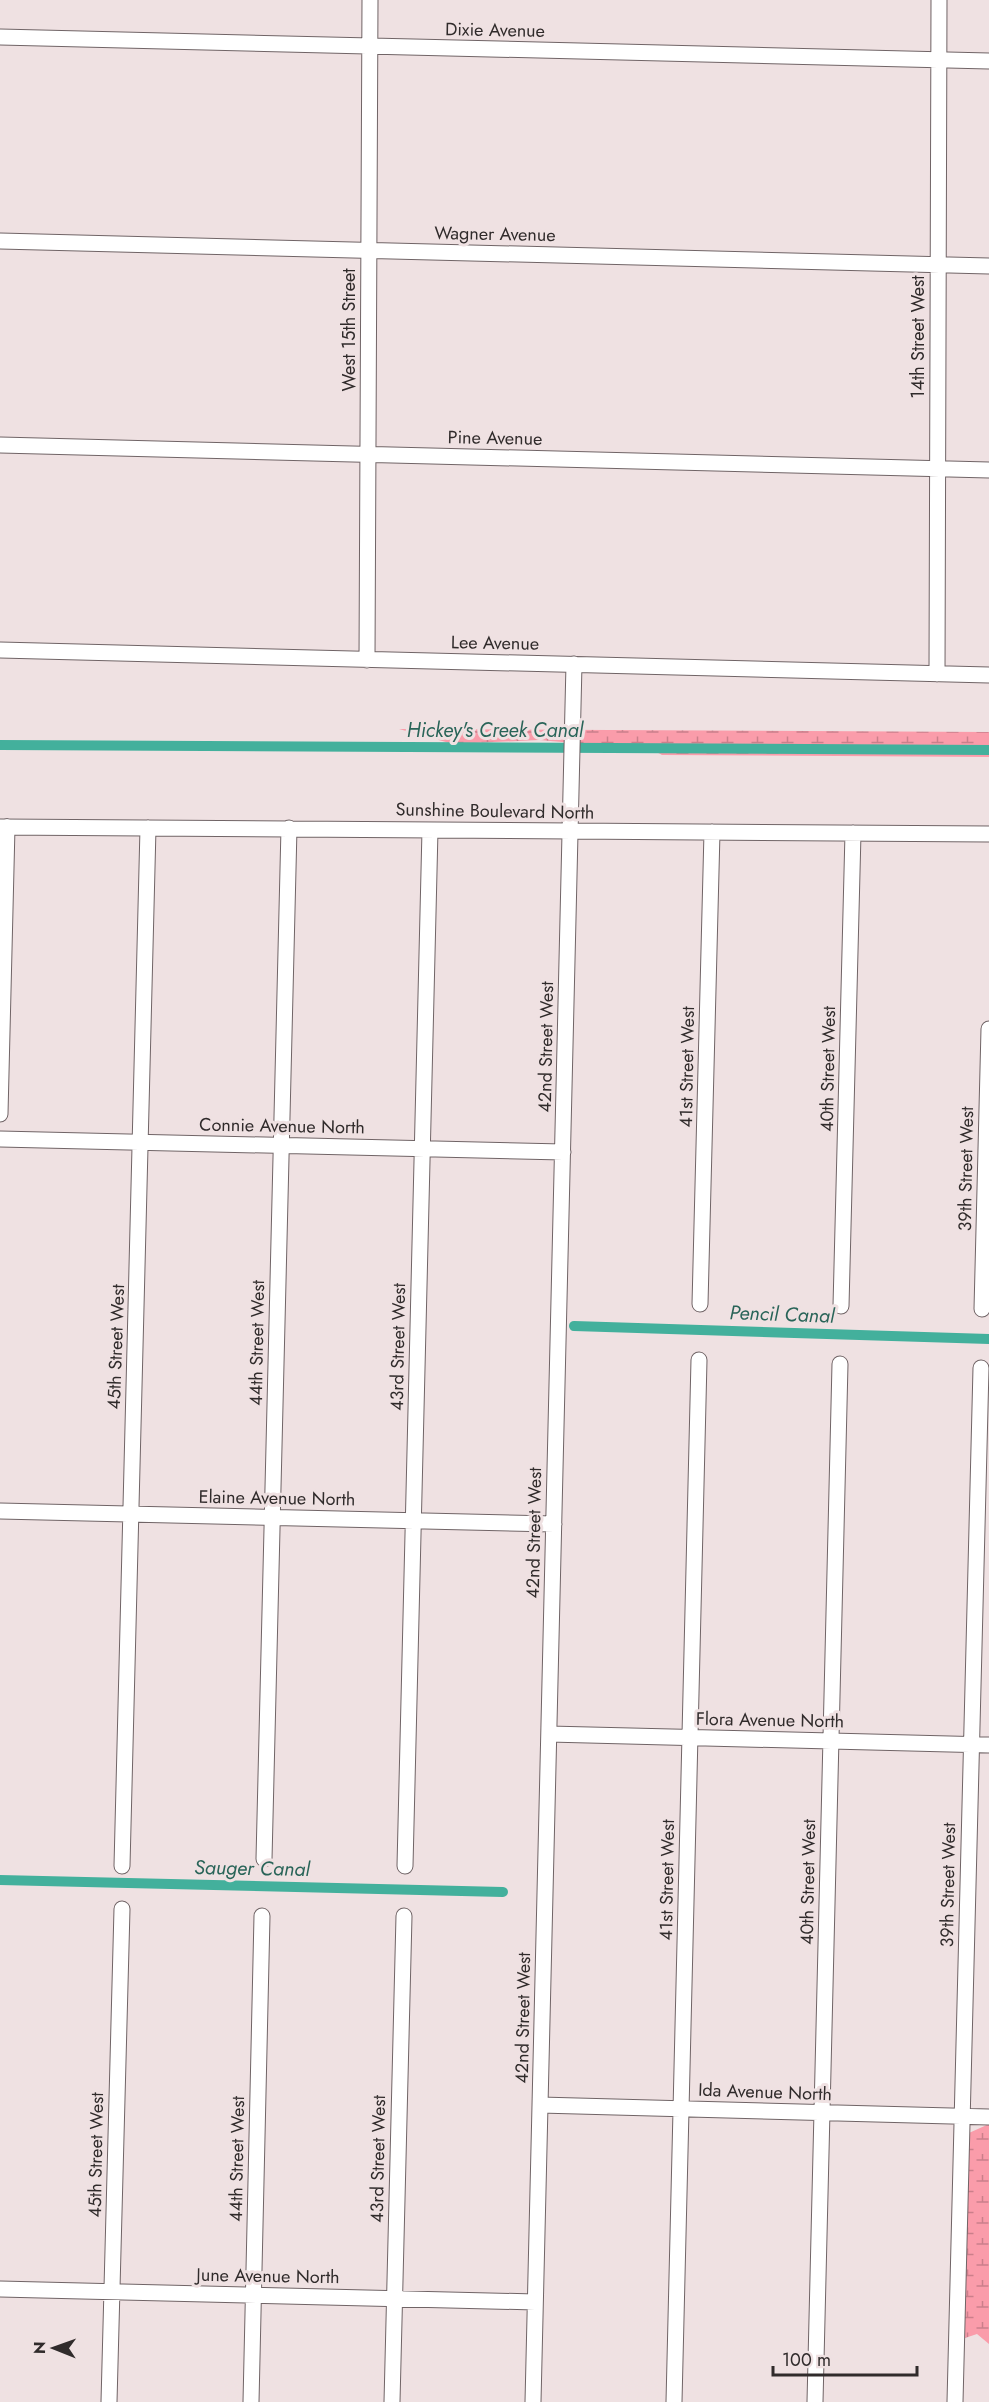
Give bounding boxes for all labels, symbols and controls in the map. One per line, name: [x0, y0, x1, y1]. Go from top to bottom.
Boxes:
street label: Dixie Avenue: [445, 16, 545, 44]
street label: Wagner Avenue: [434, 220, 556, 248]
street label: West 15th Street: [336, 268, 362, 392]
street label: 14th Street West: [905, 275, 931, 399]
street label: Pine Avenue: [447, 424, 543, 452]
street label: Lee Avenue: [451, 629, 539, 657]
water label: Hickey's Creek Canal: [407, 716, 585, 745]
street label: Sunshine Boulevard North: [395, 796, 595, 826]
street label: 42nd Street West: [532, 980, 560, 1113]
street label: 40th Street West: [814, 1005, 842, 1132]
street label: 41st Street West: [673, 1006, 701, 1128]
street label: 39th Street West: [952, 1106, 980, 1232]
street label: Connie Avenue North: [199, 1112, 365, 1140]
street label: 44th Street West: [243, 1279, 271, 1406]
street label: 43rd Street West: [384, 1282, 412, 1411]
street label: 45th Street West: [101, 1283, 131, 1410]
water label: Pencil Canal: [729, 1298, 837, 1331]
street label: 42nd Street West: [520, 1466, 548, 1599]
street label: Elaine Avenue North: [198, 1484, 356, 1512]
street label: Flora Avenue North: [696, 1706, 844, 1734]
street label: 40th Street West: [794, 1818, 822, 1945]
street label: 41st Street West: [653, 1819, 681, 1941]
street label: 39th Street West: [934, 1822, 962, 1948]
water label: Sauger Canal: [194, 1853, 312, 1884]
street label: 42nd Street West: [509, 1951, 537, 2084]
street label: Ida Avenue North: [698, 2077, 832, 2107]
street label: 45th Street West: [82, 2091, 110, 2218]
street label: 43rd Street West: [364, 2094, 392, 2223]
street label: 44th Street West: [223, 2095, 251, 2222]
street label: June Avenue North: [194, 2262, 340, 2290]
north arrow: [24, 2318, 84, 2378]
scale bar: [773, 2339, 917, 2377]
text: N: [28, 2341, 51, 2354]
text: 100 m: [782, 2347, 831, 2373]

